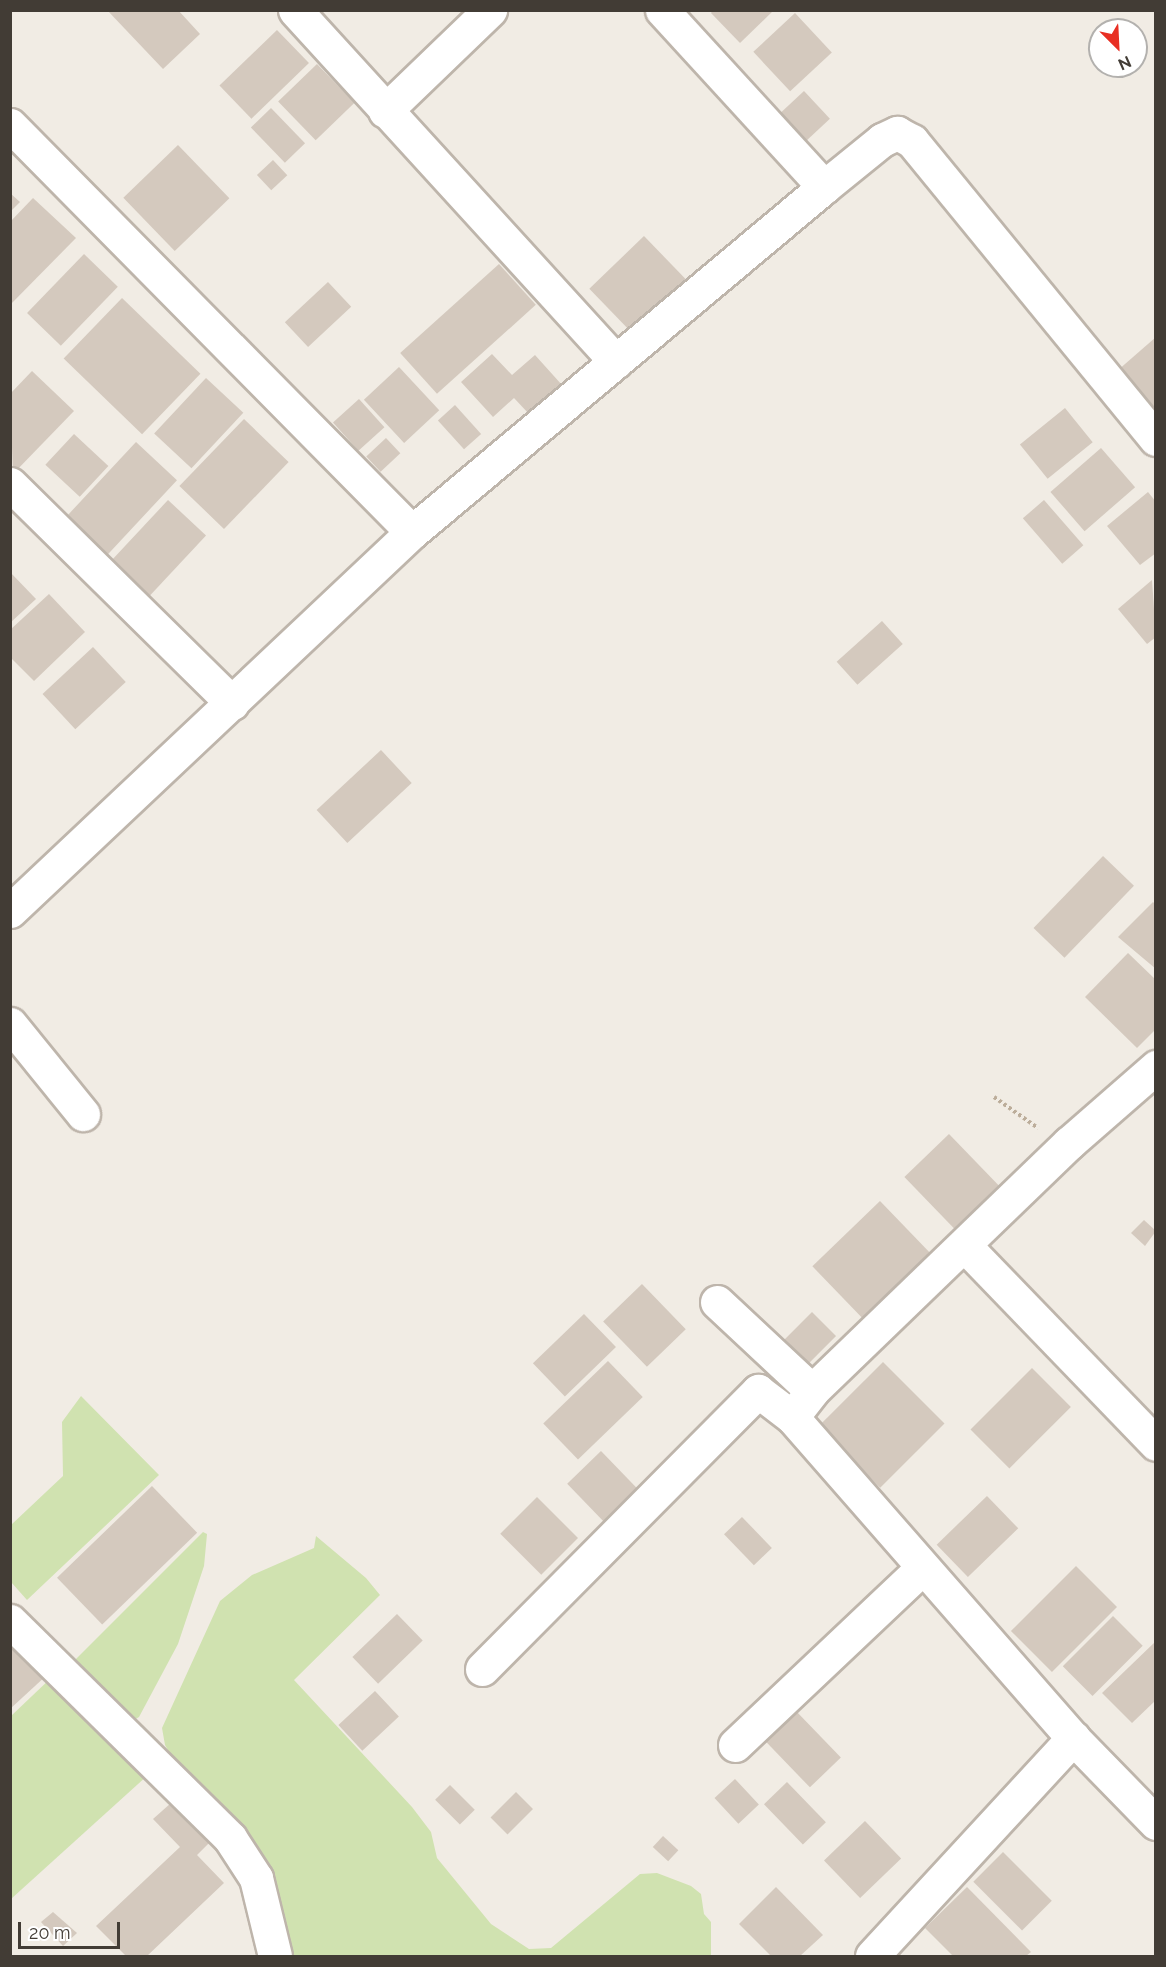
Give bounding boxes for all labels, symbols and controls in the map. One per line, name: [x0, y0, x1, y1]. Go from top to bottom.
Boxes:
north arrow: [1088, 18, 1148, 78]
text: N: [1115, 52, 1134, 74]
scale bar: [21, 1910, 123, 1948]
text: 20 m: [29, 1922, 71, 1943]

